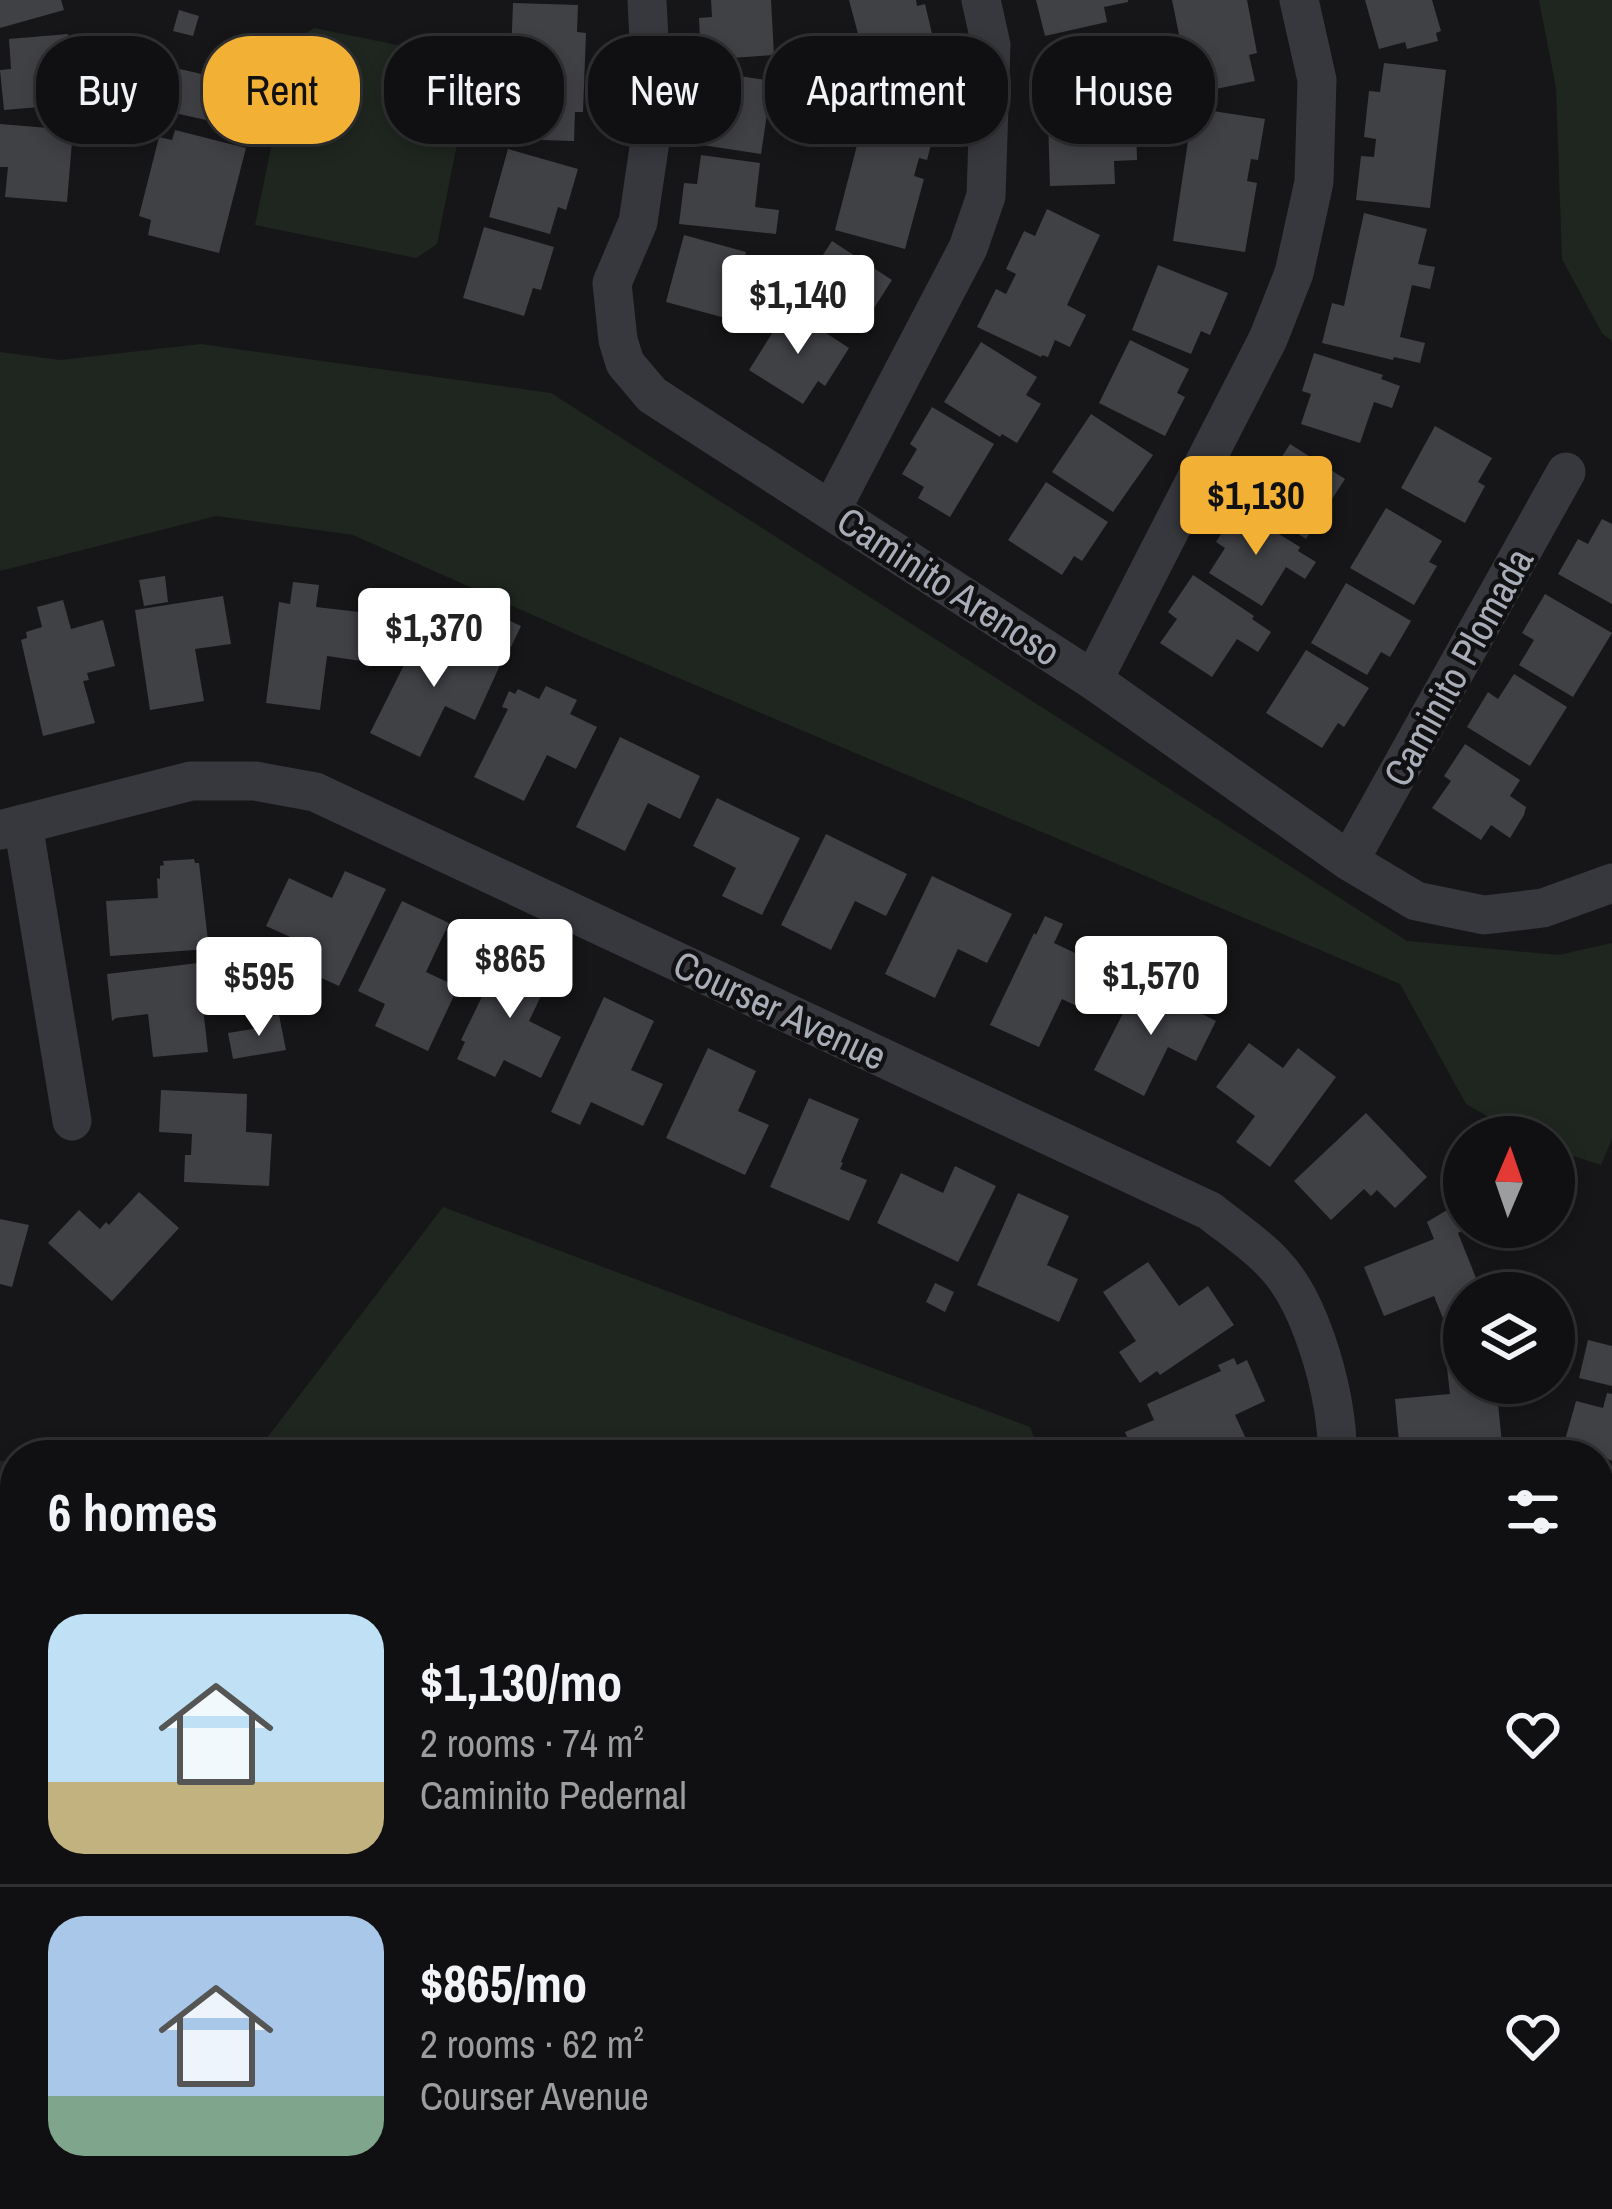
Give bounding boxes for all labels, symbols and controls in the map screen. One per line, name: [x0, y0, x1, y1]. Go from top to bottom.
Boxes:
chip: Buy: [36, 36, 179, 144]
chip: Rent: [203, 36, 360, 144]
chip: Filters: [384, 36, 564, 144]
chip: New: [588, 36, 741, 144]
chip: Apartment: [765, 36, 1008, 144]
chip: House: [1032, 36, 1215, 144]
pin: $1,140: [700, 255, 896, 357]
text: $1,140: [749, 268, 847, 320]
pin: $1,130: [1158, 456, 1354, 558]
text: $1,130: [1207, 469, 1305, 521]
street label: Caminito Arenoso: [827, 494, 1071, 678]
street label: Caminito Plomada: [1371, 538, 1545, 795]
pin: $1,370: [336, 588, 532, 690]
text: $1,370: [385, 601, 483, 653]
pin: $865: [439, 919, 581, 1021]
text: $865: [474, 932, 546, 984]
pin: $1,570: [1053, 936, 1249, 1038]
pin: $595: [188, 937, 330, 1039]
street label: Courser Avenue: [665, 938, 895, 1082]
text: $1,570: [1102, 949, 1200, 1001]
text: $595: [223, 950, 295, 1002]
north arrow: [1443, 1116, 1575, 1248]
map controls: [1443, 1116, 1575, 1404]
button: layers: [1443, 1272, 1575, 1404]
text: 6 homes: [48, 1478, 218, 1547]
icon: filters: [1500, 1479, 1566, 1545]
text: $1,130/mo: [420, 1648, 622, 1717]
icon: home: [144, 1662, 288, 1806]
icon: heart: [1500, 1701, 1566, 1767]
text: 2 rooms · 74 m²: [420, 1717, 644, 1769]
text: Caminito Pedernal: [420, 1769, 687, 1821]
text: $865/mo: [420, 1949, 587, 2018]
icon: home: [144, 1964, 288, 2108]
icon: heart: [1500, 2003, 1566, 2069]
text: 2 rooms · 62 m²: [420, 2018, 644, 2070]
text: Courser Avenue: [420, 2070, 649, 2122]

